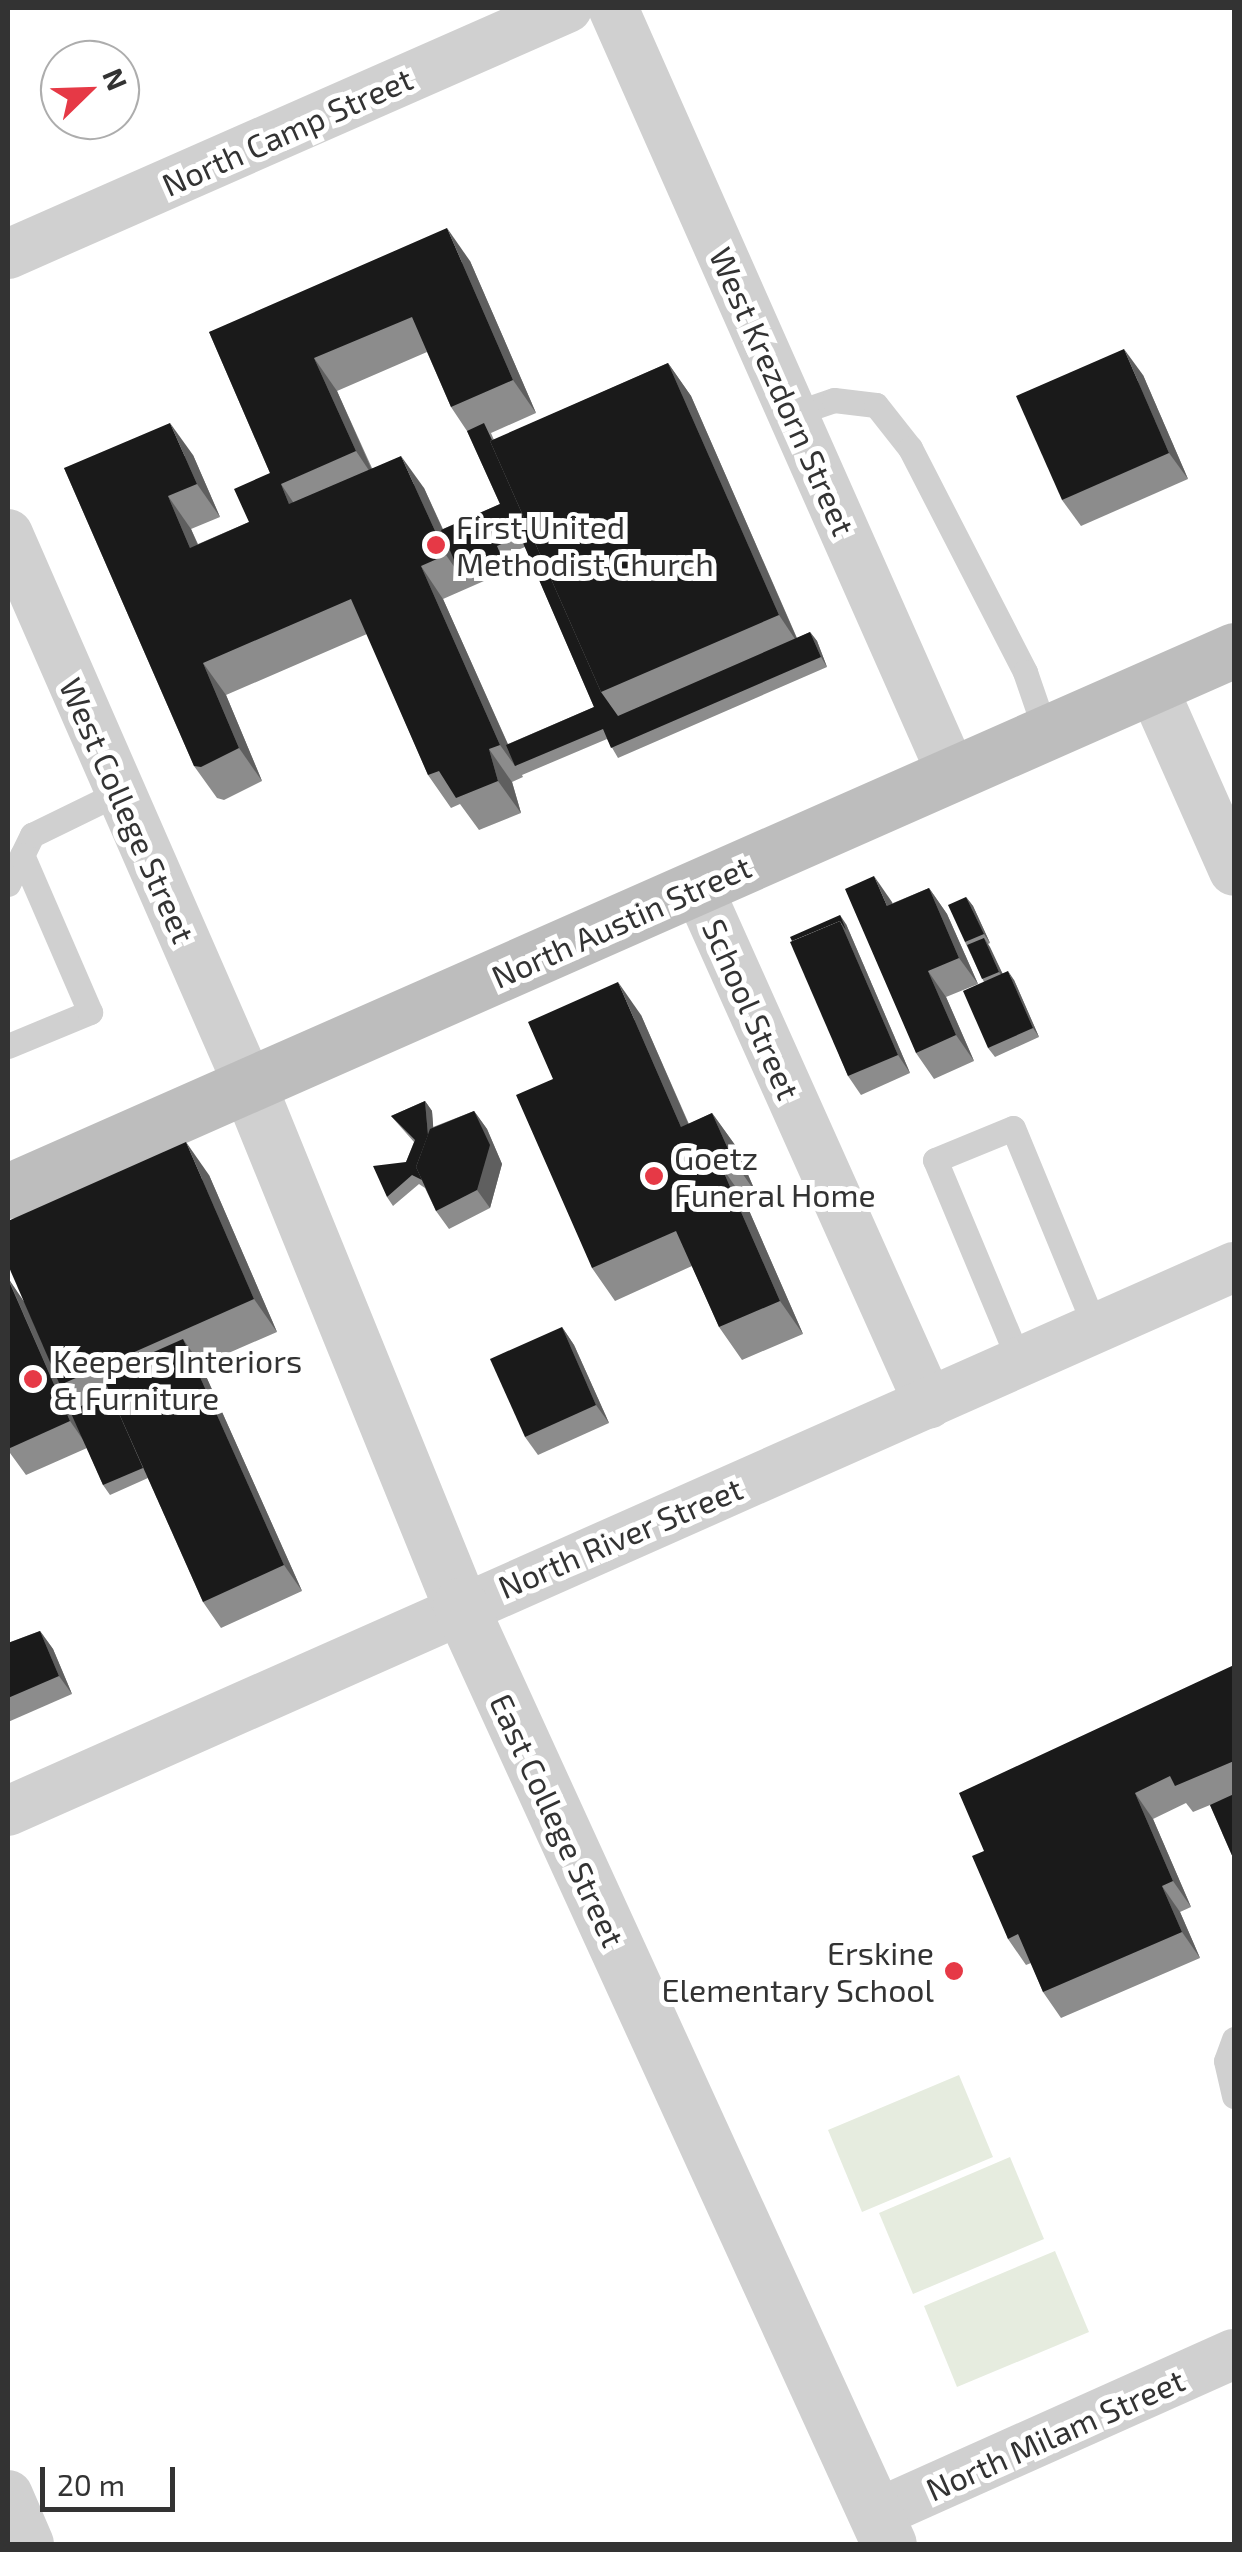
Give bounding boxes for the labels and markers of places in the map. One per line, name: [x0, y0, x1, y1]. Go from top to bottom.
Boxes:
place label: First United Methodist Church: [456, 508, 714, 583]
marker: First United Methodist Church: [425, 534, 447, 556]
place label: Goetz Funeral Home: [674, 1139, 877, 1214]
marker: Goetz Funeral Home: [643, 1165, 665, 1187]
place label: Keepers Interiors & Furniture: [53, 1342, 302, 1417]
marker: Keepers Interiors & Furniture: [22, 1368, 44, 1390]
place label: Erskine Elementary School: [661, 1934, 934, 2009]
marker: Erskine Elementary School: [943, 1960, 965, 1982]

